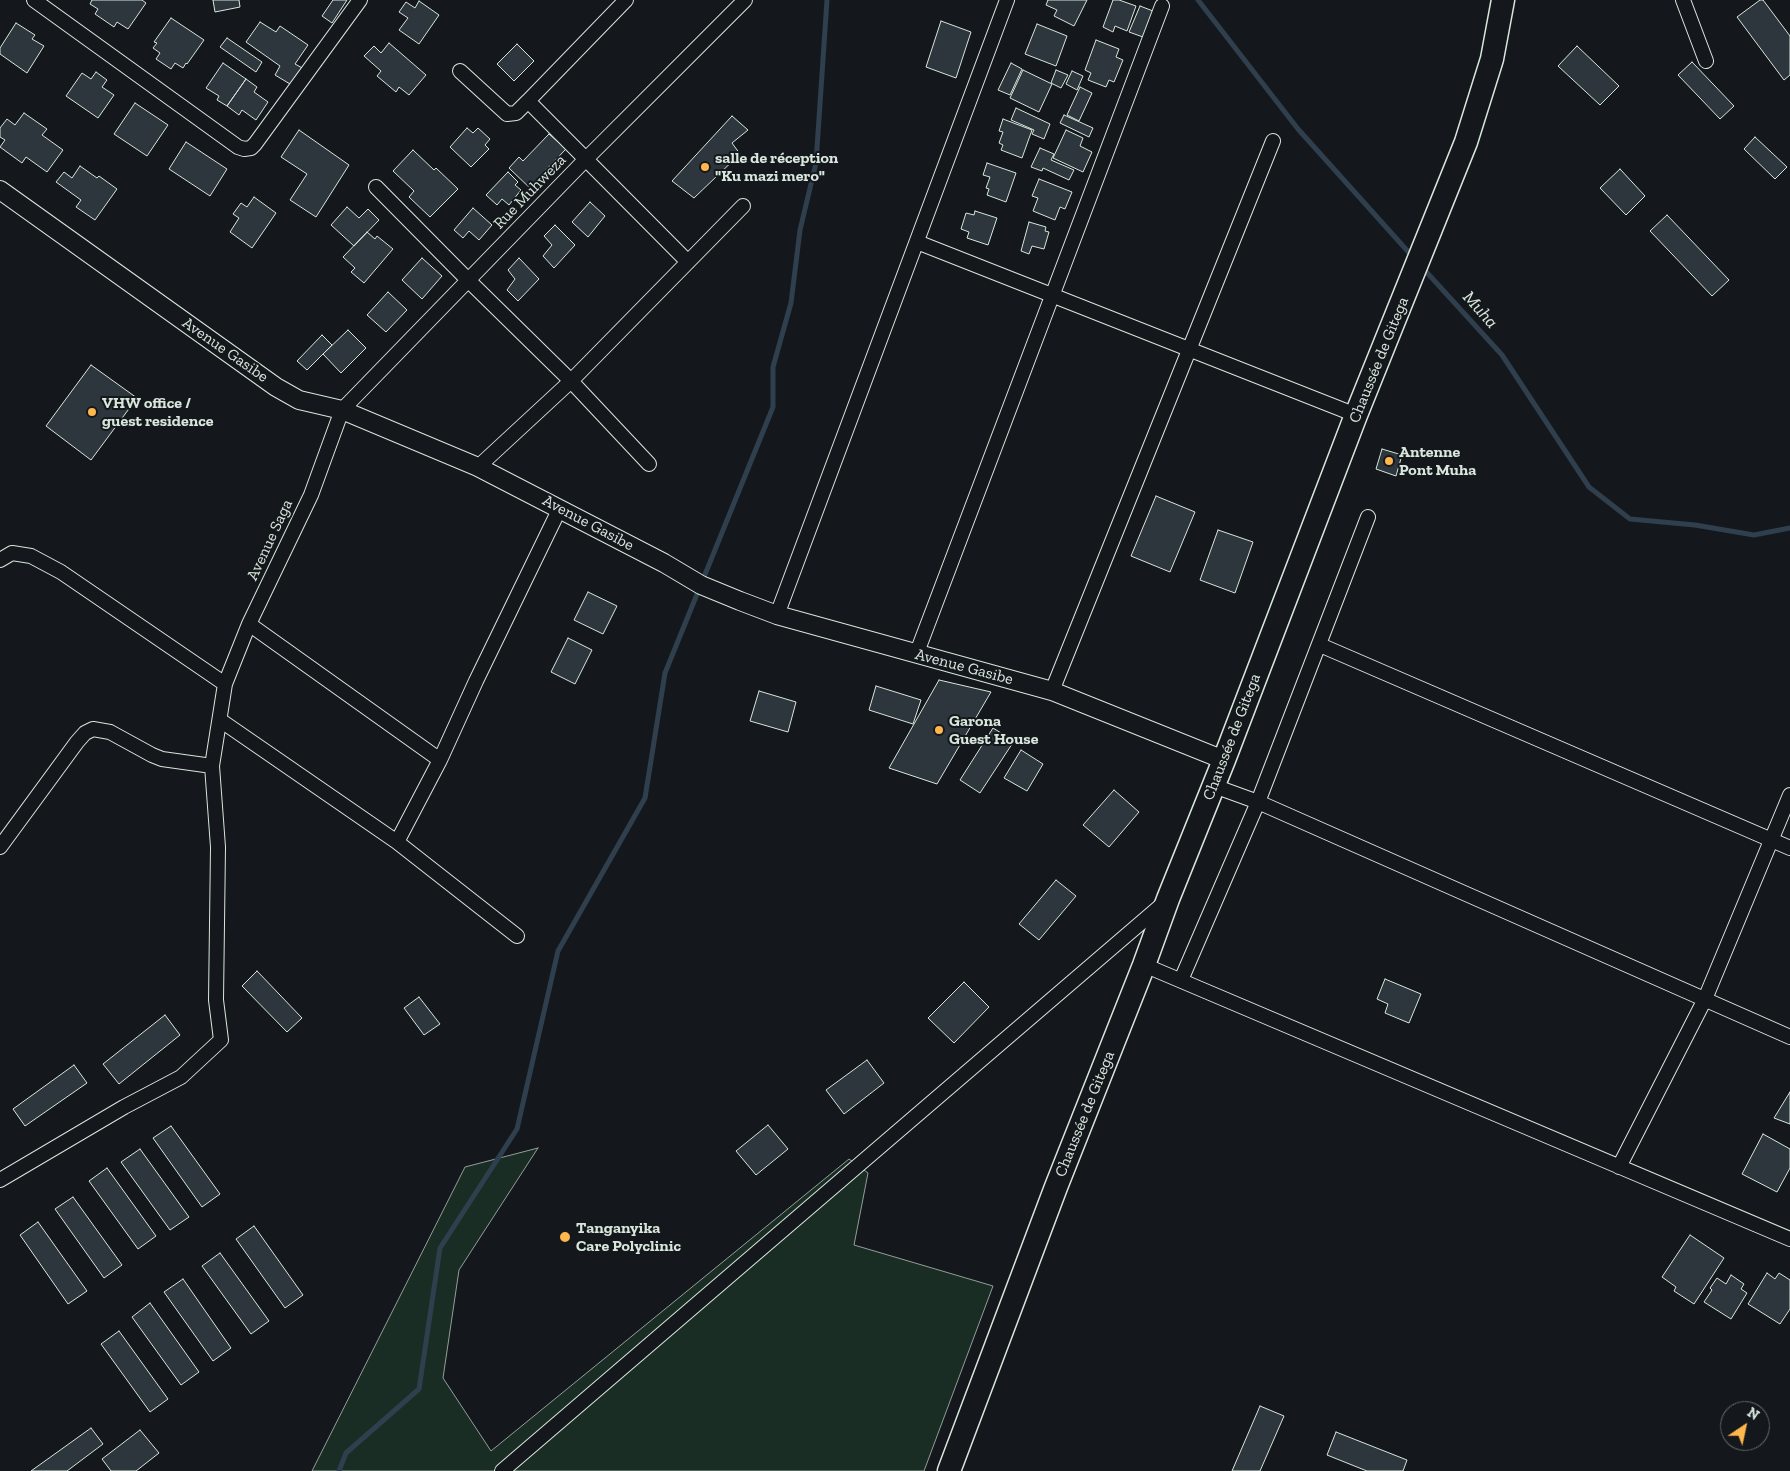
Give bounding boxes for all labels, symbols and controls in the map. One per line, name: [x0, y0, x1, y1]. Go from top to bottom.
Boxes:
place label: salle de réception "Ku mazi mero": [715, 148, 838, 186]
street label: Rue Muhweza: [490, 151, 570, 233]
marker: salle de réception "Ku mazi mero": [699, 161, 711, 173]
water label: Muha: [1458, 287, 1502, 333]
street label: Chaussée de Gitega: [1345, 294, 1413, 426]
street label: Avenue Gasibe: [178, 313, 272, 387]
place label: VHW office / guest residence: [102, 393, 213, 431]
marker: VHW office / guest residence: [86, 406, 98, 418]
place label: Antenne Pont Muha: [1399, 442, 1476, 480]
marker: Antenne Pont Muha: [1383, 455, 1395, 467]
street label: Avenue Gasibe: [539, 491, 637, 555]
street label: Avenue Saga: [243, 496, 297, 584]
street label: Avenue Gasibe: [913, 645, 1015, 689]
street label: Chaussée de Gitega: [1199, 671, 1265, 803]
place label: Garona Guest House: [949, 711, 1038, 749]
marker: Garona Guest House: [933, 724, 945, 736]
street label: Chaussée de Gitega: [1051, 1048, 1119, 1180]
place label: Tanganyika Care Polyclinic: [576, 1218, 681, 1256]
marker: Tanganyika Care Polyclinic: [558, 1230, 572, 1244]
north arrow: [1720, 1401, 1770, 1451]
text: N: [1744, 1404, 1762, 1424]

